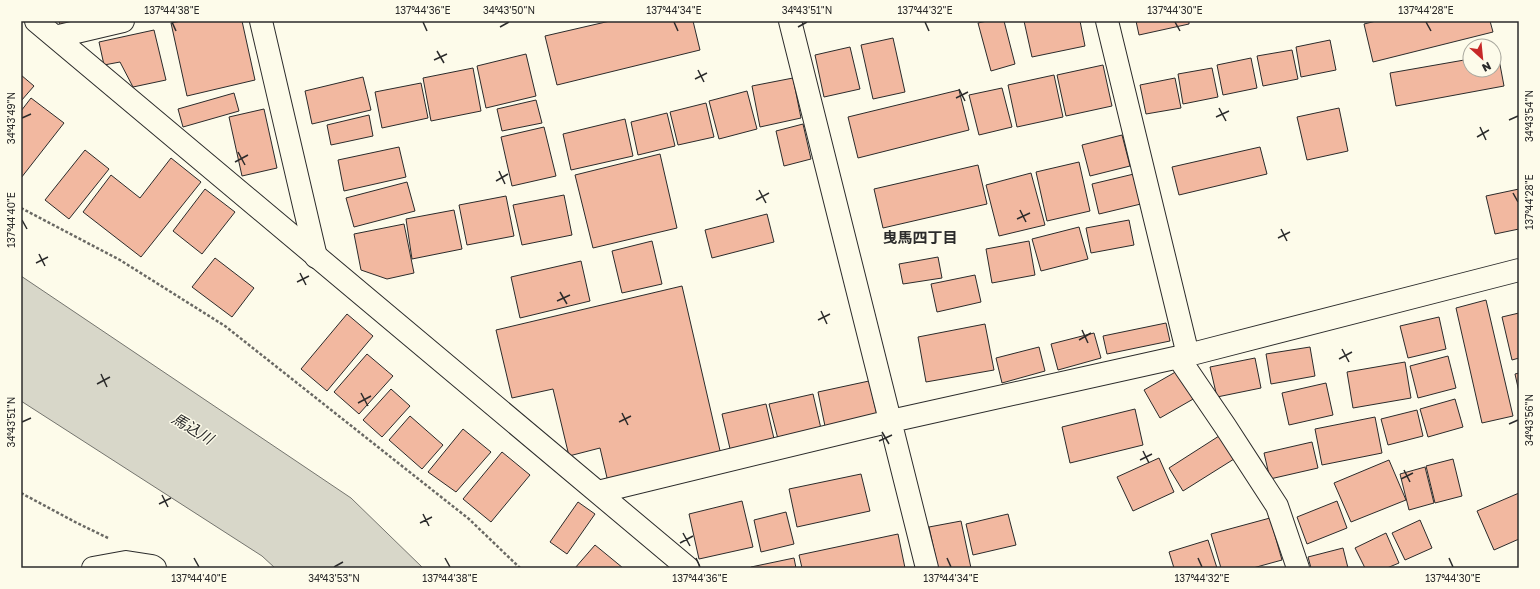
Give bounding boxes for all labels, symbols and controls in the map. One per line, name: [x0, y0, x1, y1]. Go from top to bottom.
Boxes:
text: 137°44'38"E: [144, 4, 200, 16]
text: 137°44'36"E: [395, 4, 451, 16]
text: 34°43'50"N: [483, 4, 535, 16]
text: 137°44'34"E: [646, 4, 702, 16]
text: 34°43'51"N: [782, 4, 832, 16]
text: 137°44'32"E: [897, 4, 953, 16]
text: 137°44'30"E: [1147, 4, 1203, 16]
text: 137°44'28"E: [1398, 4, 1454, 16]
north arrow: [1462, 38, 1502, 78]
text: N: [1480, 60, 1493, 75]
text: 34°43'54"N: [1523, 90, 1535, 142]
text: 34°43'49"N: [5, 92, 17, 144]
text: 137°44'28"E: [1523, 174, 1535, 230]
text: 137°44'40"E: [5, 192, 17, 248]
district label: 曳馬四丁目: [882, 228, 958, 246]
text: 34°43'56"N: [1523, 394, 1535, 446]
text: 34°43'51"N: [5, 397, 17, 447]
water label: 馬込川: [169, 409, 219, 448]
text: 137°44'40"E: [171, 572, 227, 584]
text: 34°43'53"N: [308, 572, 360, 584]
text: 137°44'38"E: [422, 572, 478, 584]
text: 137°44'36"E: [672, 572, 728, 584]
text: 137°44'34"E: [923, 572, 979, 584]
text: 137°44'32"E: [1174, 572, 1230, 584]
text: 137°44'30"E: [1425, 572, 1481, 584]

